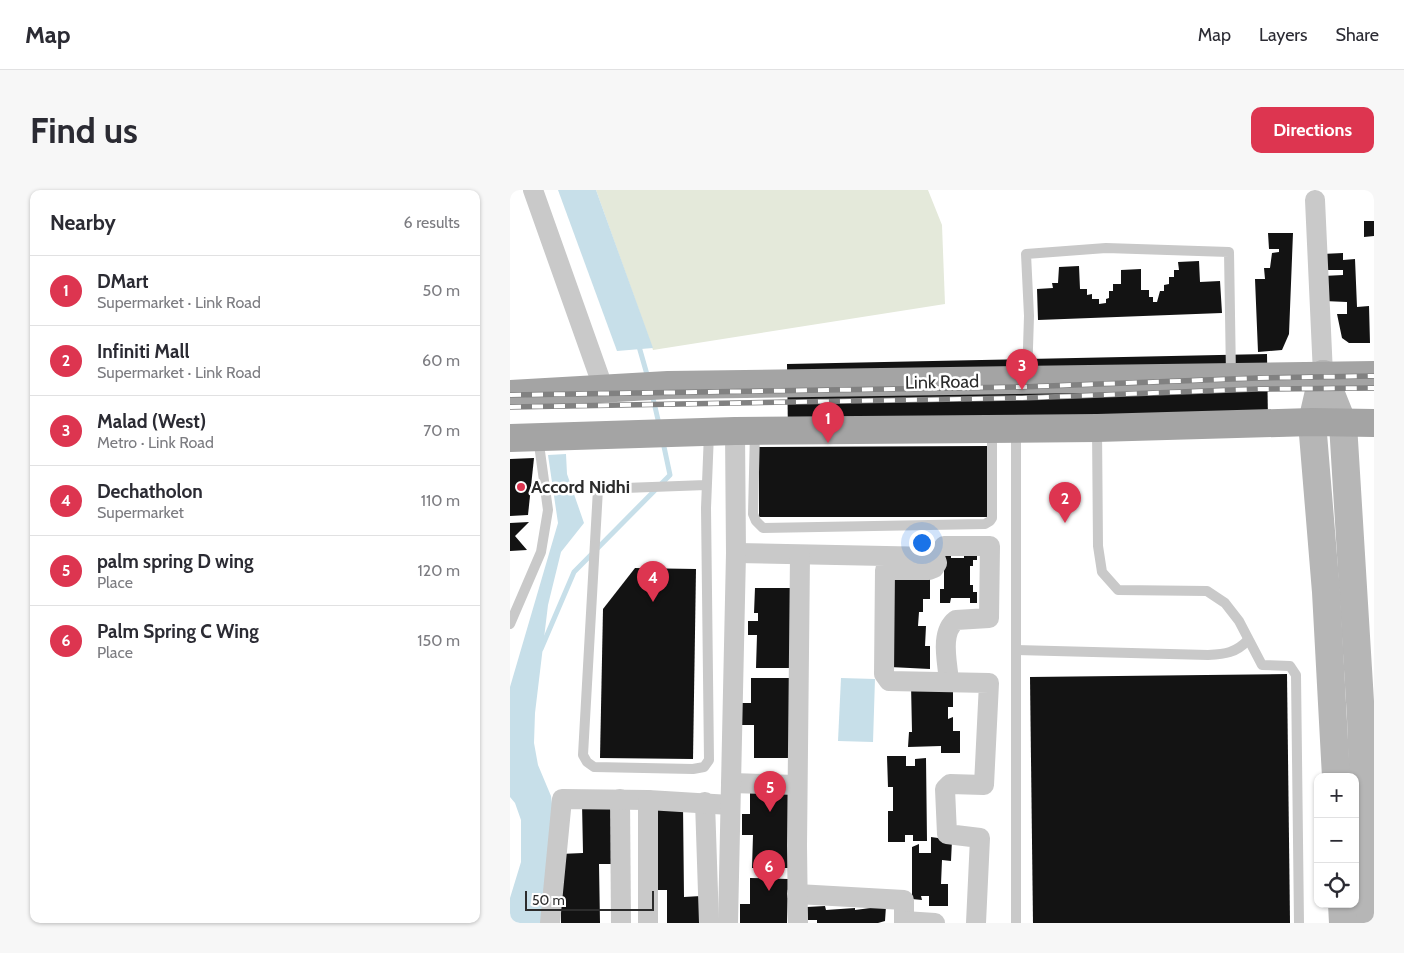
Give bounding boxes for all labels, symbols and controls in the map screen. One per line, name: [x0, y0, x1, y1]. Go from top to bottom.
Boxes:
text: Map: [25, 20, 71, 49]
text: Map: [1198, 24, 1231, 46]
text: Layers: [1259, 24, 1308, 46]
text: Share: [1336, 24, 1379, 46]
button: Directions: [1251, 107, 1374, 153]
text: Find us: [30, 109, 138, 152]
text: Nearby: [50, 210, 116, 235]
text: 6 results: [404, 213, 460, 232]
text: DMart: [97, 270, 149, 293]
text: 1: [63, 281, 69, 300]
text: 50 m: [423, 281, 460, 300]
text: Supermarket · Link Road: [97, 293, 261, 312]
text: Infiniti Mall: [97, 340, 189, 363]
pin: 3: [1006, 349, 1038, 390]
text: 2: [62, 351, 70, 370]
text: 60 m: [422, 351, 460, 370]
text: Supermarket · Link Road: [97, 363, 261, 382]
street label: Link Road: [905, 370, 979, 394]
pin: 1: [812, 402, 844, 443]
text: Malad (West): [97, 410, 206, 433]
text: 3: [62, 421, 70, 440]
text: 70 m: [423, 421, 460, 440]
text: Metro · Link Road: [97, 433, 214, 452]
place label: Accord Nidhi: [531, 476, 630, 498]
text: Dechatholon: [97, 480, 203, 503]
marker: Accord Nidhi: [515, 481, 527, 493]
pin: 2: [1049, 482, 1081, 523]
text: 4: [61, 491, 71, 510]
text: 110 m: [421, 491, 460, 510]
text: Supermarket: [97, 503, 184, 522]
your location: [909, 530, 935, 556]
text: palm spring D wing: [97, 550, 253, 573]
text: 5: [62, 561, 70, 580]
text: 120 m: [418, 561, 460, 580]
pin: 4: [637, 561, 669, 602]
text: Place: [97, 573, 133, 592]
text: Palm Spring C Wing: [97, 620, 259, 643]
text: 6: [62, 631, 71, 650]
text: 150 m: [417, 631, 460, 650]
text: Place: [97, 643, 133, 662]
pin: 5: [754, 771, 786, 812]
map controls: [1314, 773, 1359, 908]
button: +: [1314, 773, 1359, 818]
button: −: [1314, 818, 1359, 863]
pin: 6: [753, 850, 785, 891]
button: locate: [1314, 863, 1359, 908]
scale bar: [525, 888, 654, 911]
text: 50 m: [532, 891, 565, 909]

